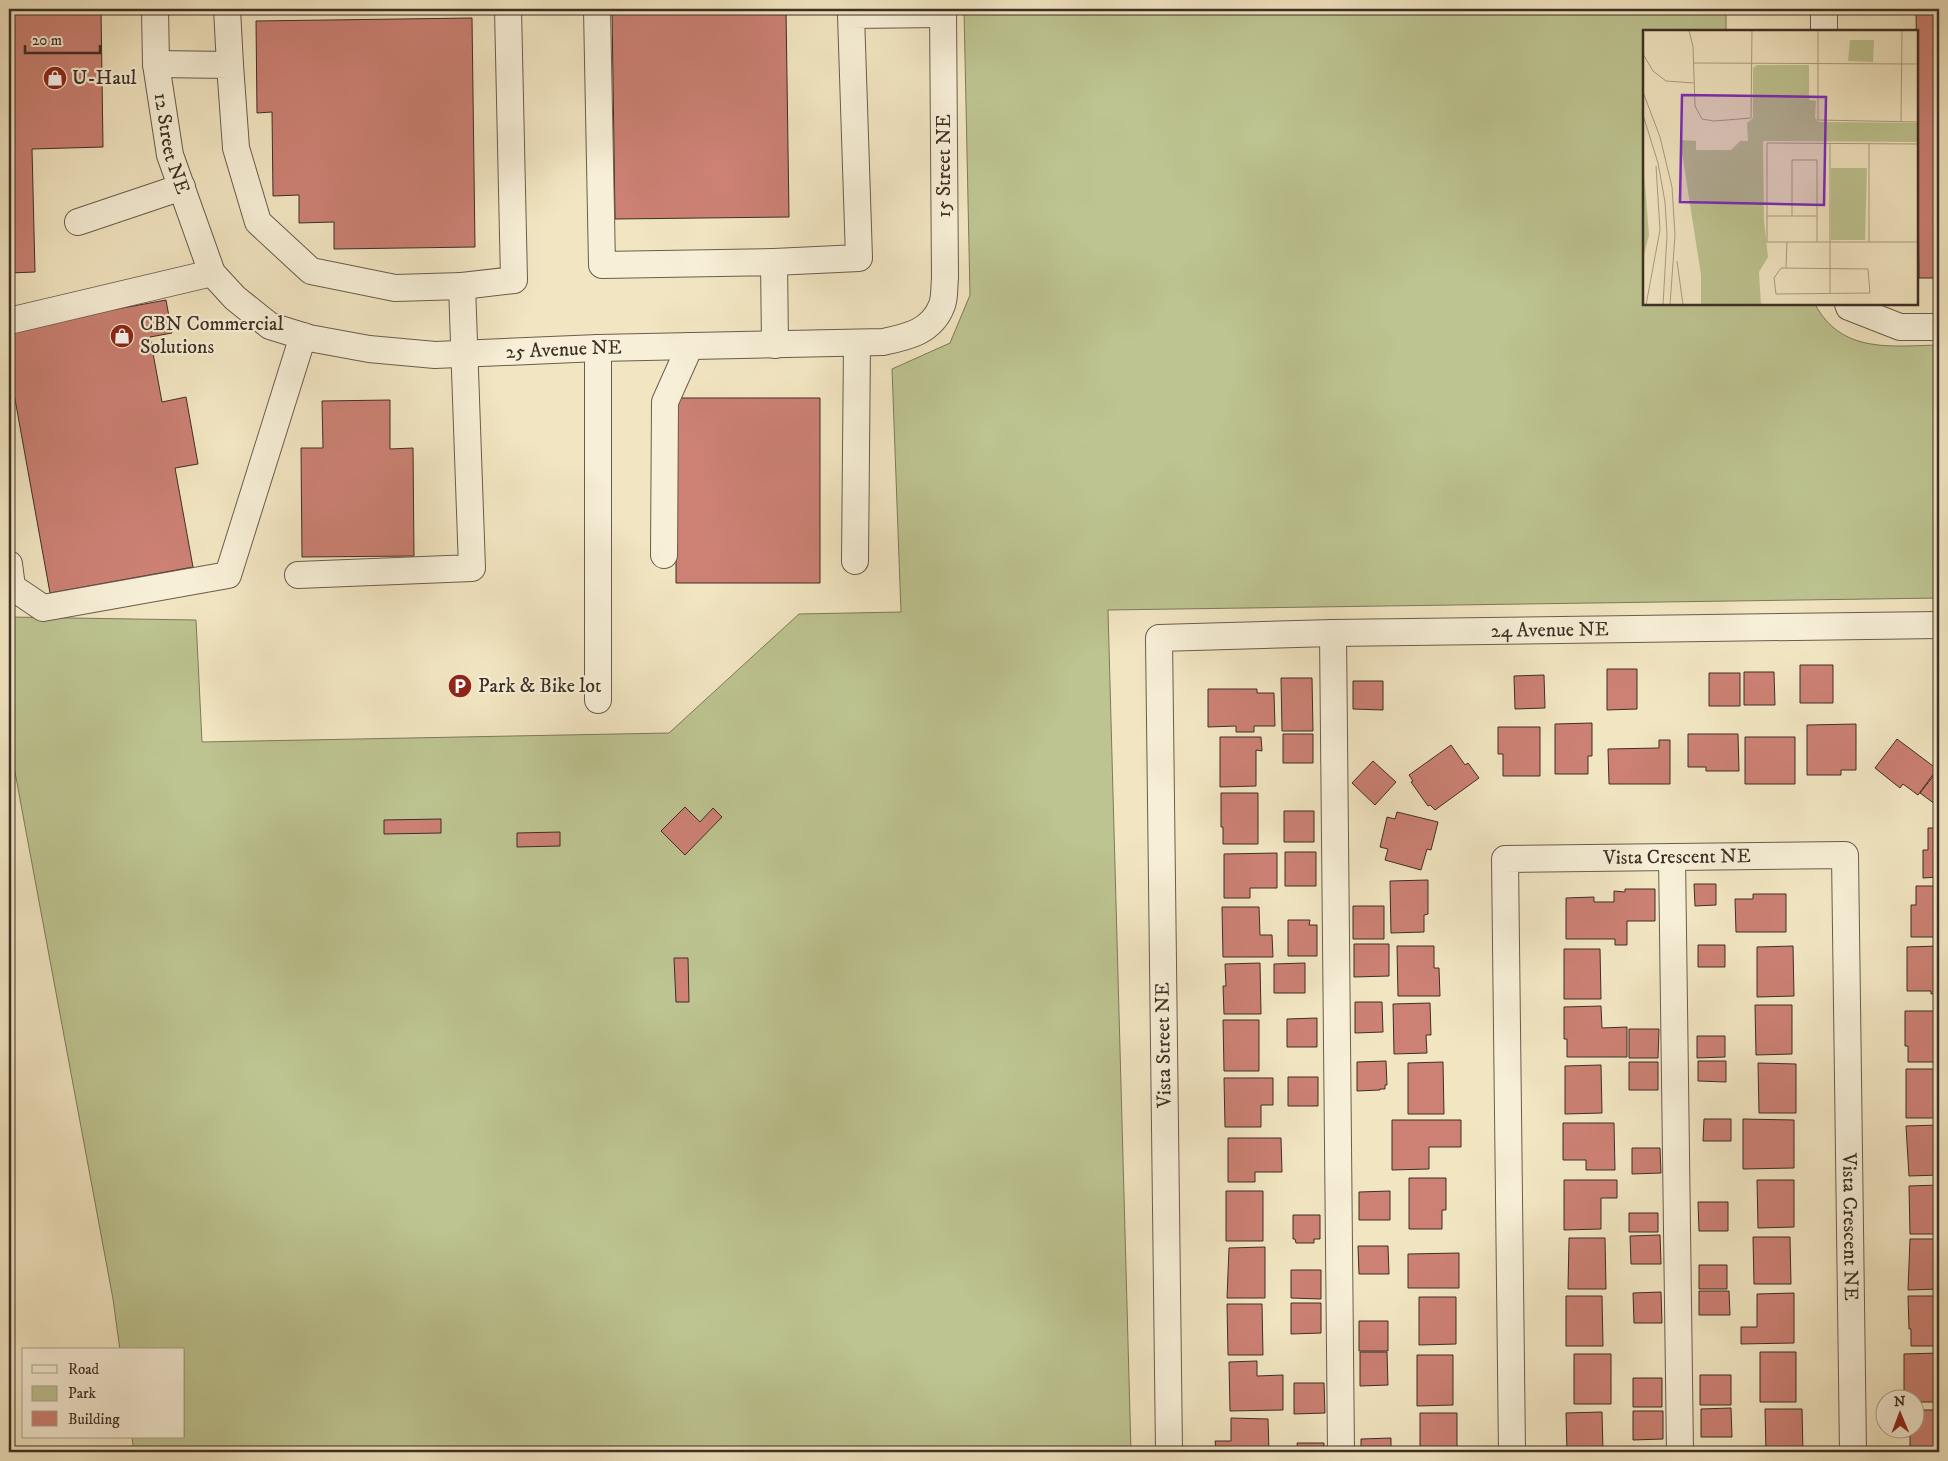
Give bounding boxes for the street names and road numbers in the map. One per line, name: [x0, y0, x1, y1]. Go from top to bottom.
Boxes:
street label: 12 Street NE: [148, 91, 195, 198]
street label: 15 Street NE: [932, 114, 957, 218]
street label: 25 Avenue NE: [505, 335, 622, 364]
street label: 24 Avenue NE: [1491, 617, 1609, 643]
street label: Vista Crescent NE: [1602, 844, 1751, 870]
street label: Vista Street NE: [1150, 982, 1178, 1109]
street label: Vista Crescent NE: [1836, 1152, 1863, 1301]

